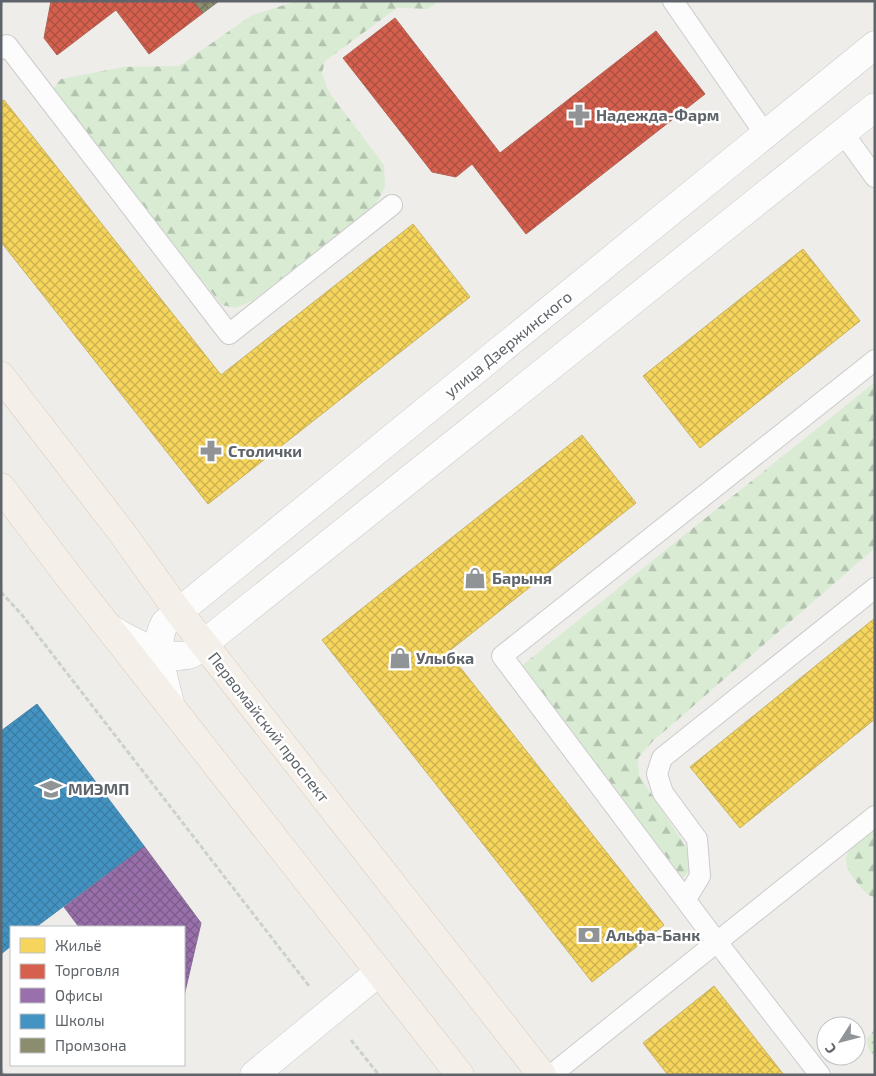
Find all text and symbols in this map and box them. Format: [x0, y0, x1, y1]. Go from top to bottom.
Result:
pharmacy icon: Надежда-Фарм [566, 102, 592, 128]
place label: Надежда-Фарм [596, 105, 719, 124]
street label: улица Дзержинского [440, 286, 576, 402]
pharmacy icon: Столички [198, 438, 224, 464]
place label: Столички [228, 441, 302, 460]
shop icon: Барыня [462, 565, 488, 591]
place label: Барыня [492, 568, 552, 587]
shop icon: Улыбка [387, 645, 413, 671]
street label: Первомайский проспект [205, 648, 334, 806]
place label: Улыбка [416, 648, 474, 667]
school or university icon: МИЭМП [38, 776, 64, 802]
place label: МИЭМП [68, 779, 129, 798]
bank icon: Альфа-Банк [576, 922, 602, 948]
place label: Альфа-Банк [606, 925, 700, 944]
legend [10, 926, 185, 1066]
text: Жильё [55, 936, 102, 954]
text: Торговля [55, 961, 120, 979]
text: Офисы [55, 986, 103, 1004]
text: Школы [55, 1011, 105, 1029]
north arrow [816, 1016, 866, 1066]
text: Промзона [55, 1036, 127, 1054]
text: С [821, 1041, 839, 1057]

